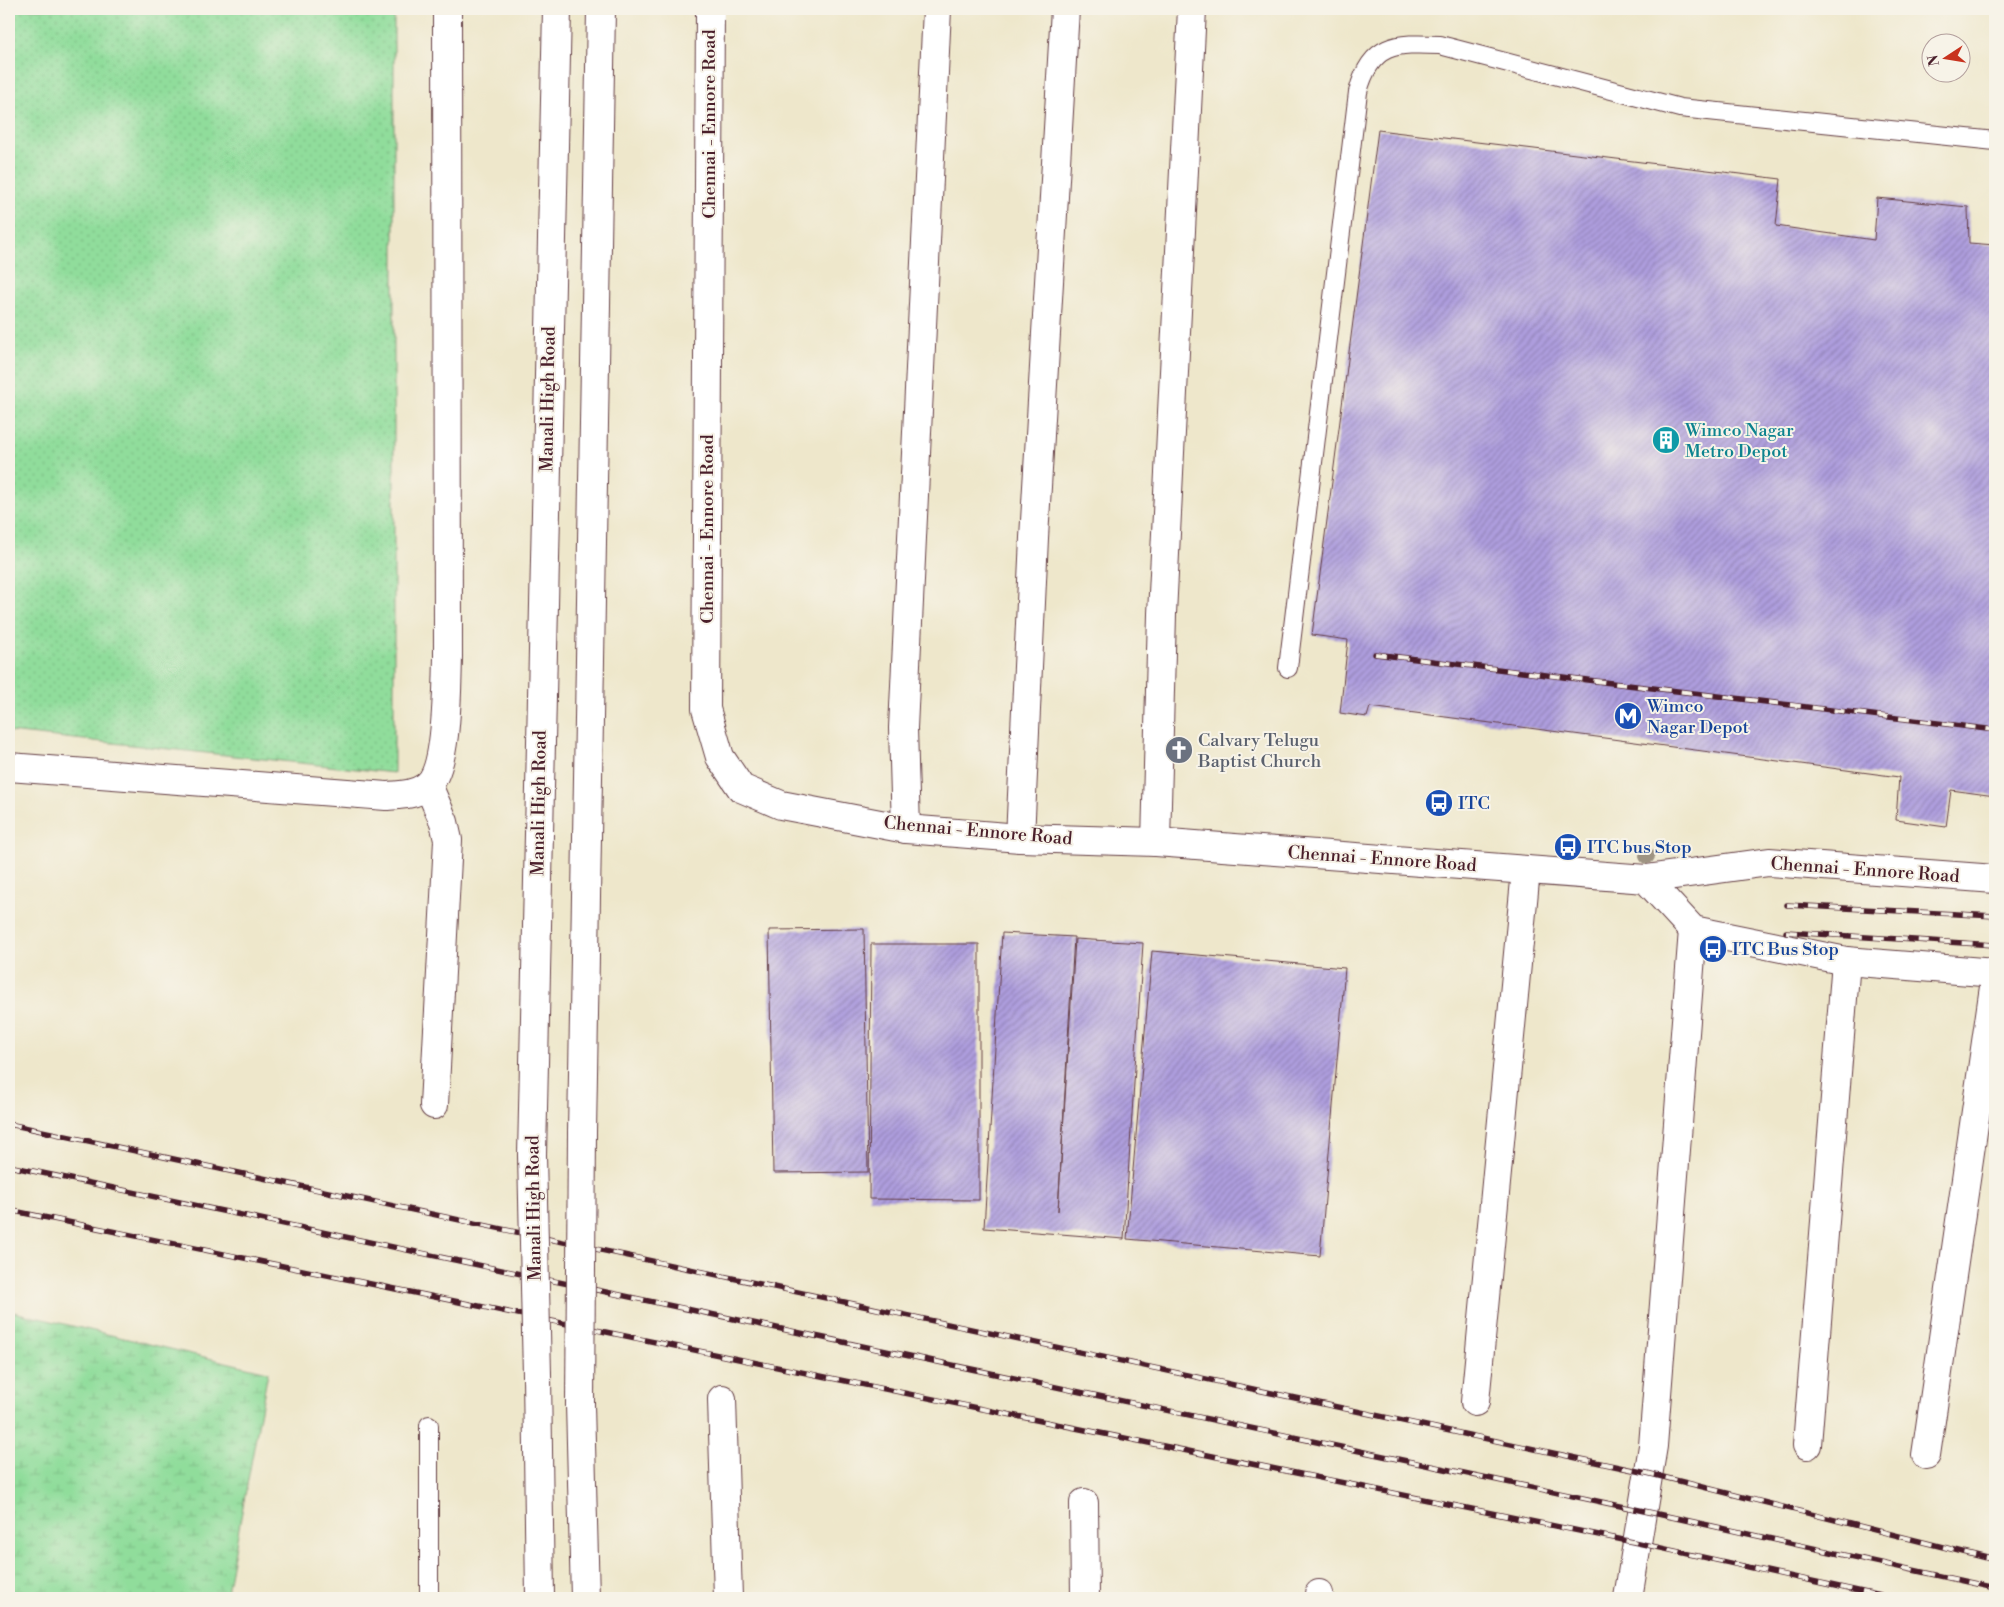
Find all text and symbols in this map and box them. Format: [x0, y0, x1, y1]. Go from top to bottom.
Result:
street label: Chennai - Ennore Road [698, 29, 721, 219]
north arrow [1922, 32, 1972, 82]
text: N [1924, 53, 1944, 68]
street label: Manali High Road [535, 325, 561, 472]
place label: Wimco Nagar Metro Depot [1684, 419, 1794, 463]
building icon: Wimco Nagar Metro Depot [1651, 425, 1681, 455]
street label: Chennai - Ennore Road [696, 434, 719, 624]
place label: Wimco Nagar Depot [1646, 695, 1750, 739]
metro station icon: Wimco Nagar Depot [1613, 701, 1643, 731]
street label: Manali High Road [526, 729, 552, 876]
place label: Calvary Telugu Baptist Church [1197, 729, 1321, 773]
church icon: Calvary Telugu Baptist Church [1164, 735, 1194, 765]
bus stop icon: ITC [1424, 788, 1454, 818]
place label: ITC [1458, 792, 1490, 815]
street label: Chennai - Ennore Road [883, 811, 1074, 851]
bus stop icon: ITC bus Stop [1553, 832, 1583, 862]
place label: ITC bus Stop [1587, 836, 1692, 859]
street label: Chennai - Ennore Road [1287, 841, 1478, 877]
street label: Chennai - Ennore Road [1770, 852, 1961, 888]
bus stop icon: ITC Bus Stop [1698, 934, 1728, 964]
place label: ITC Bus Stop [1732, 938, 1839, 961]
street label: Manali High Road [521, 1134, 547, 1281]

